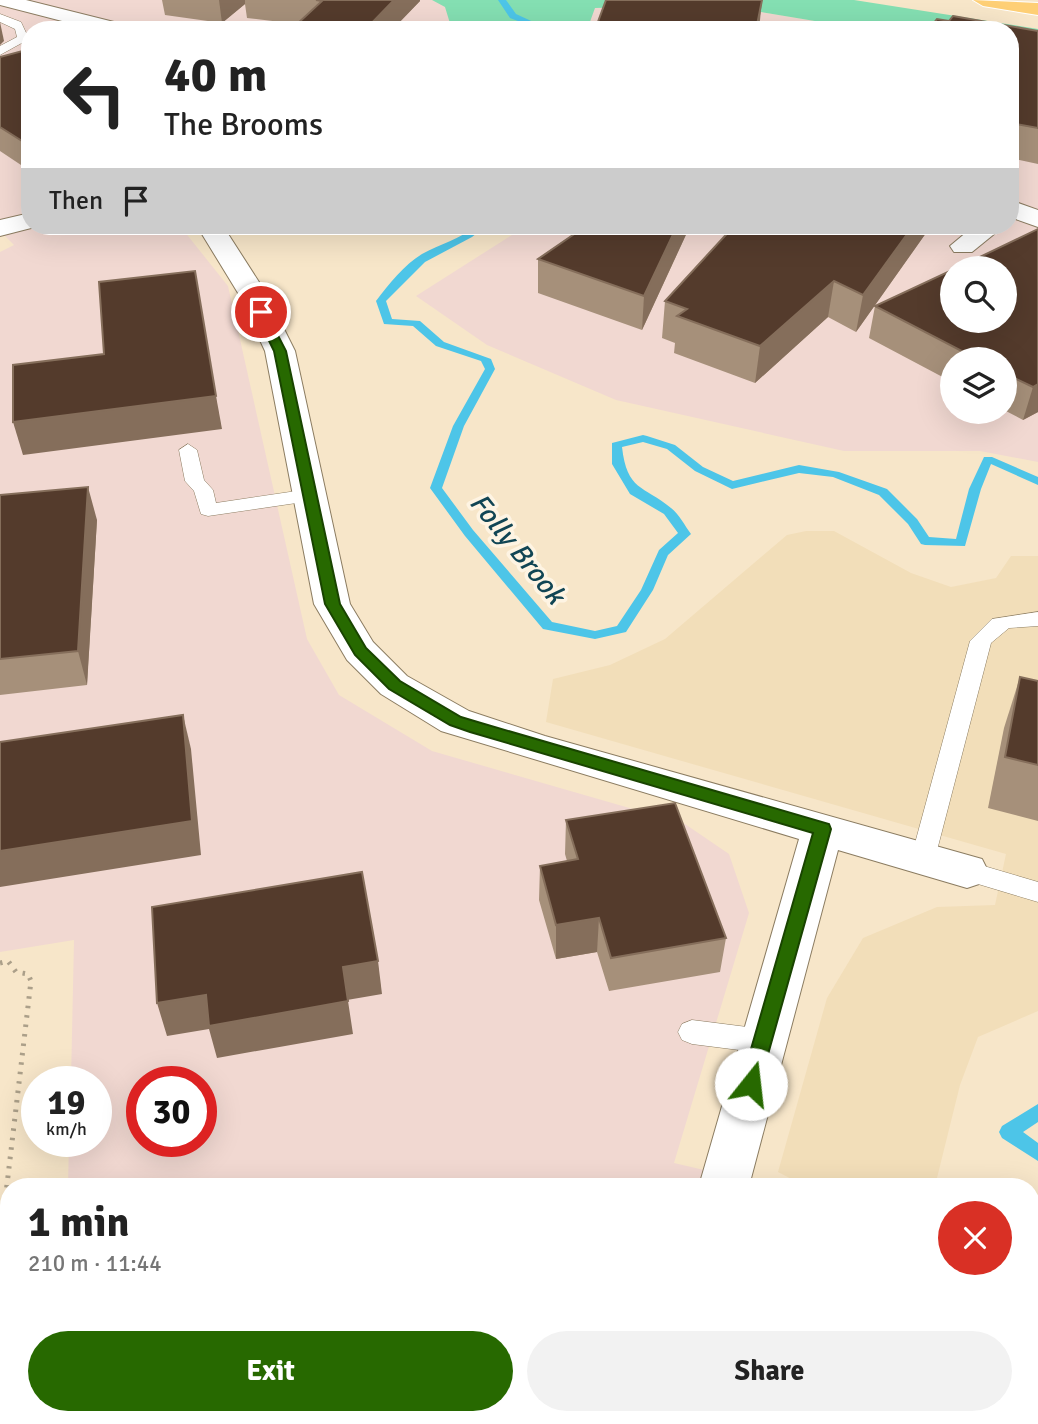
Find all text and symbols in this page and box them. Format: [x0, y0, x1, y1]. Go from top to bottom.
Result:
text: 40 m [164, 45, 267, 105]
icon: left [49, 49, 140, 140]
text: The Brooms [164, 105, 323, 144]
icon: arrive [117, 182, 155, 220]
text: Then [49, 185, 103, 217]
map controls [940, 256, 1017, 424]
button: search [940, 256, 1017, 333]
pin [231, 282, 291, 342]
icon: arrive [242, 293, 280, 331]
button: layers [940, 347, 1017, 424]
water label: Folly Brook [462, 486, 574, 613]
position arrow [714, 1047, 788, 1121]
speed limit sign: 30 [126, 1066, 217, 1157]
text: 19 [48, 1081, 85, 1124]
text: km/h [46, 1118, 87, 1140]
text: 1 min [28, 1197, 129, 1248]
button: close [938, 1201, 1012, 1275]
text: 210 m · 11:44 [28, 1249, 162, 1278]
button: Exit [28, 1331, 513, 1411]
button: Share [527, 1331, 1012, 1411]

